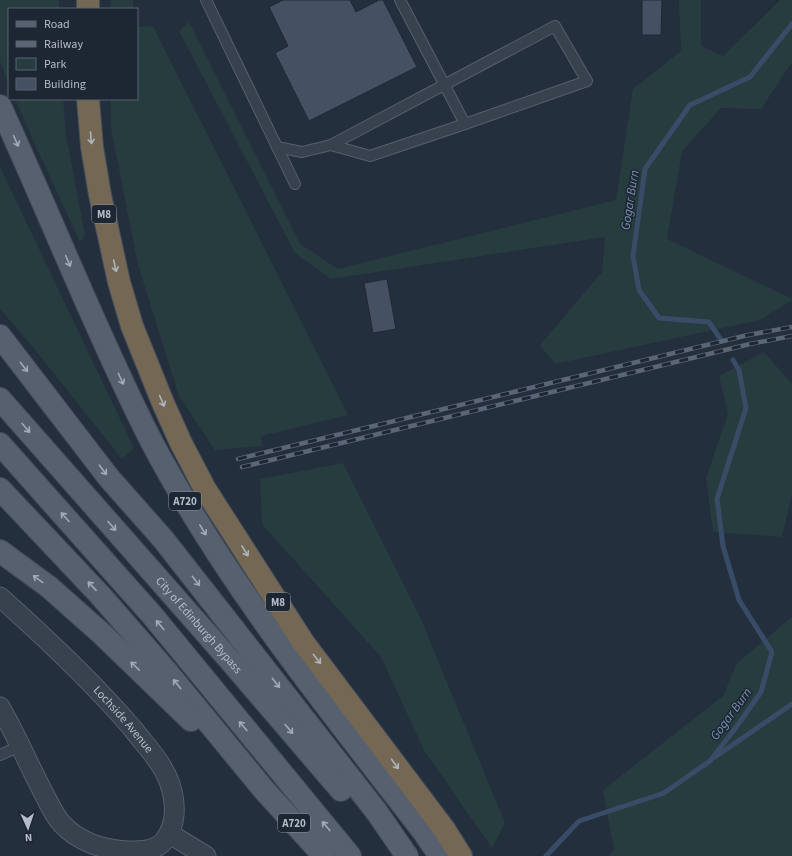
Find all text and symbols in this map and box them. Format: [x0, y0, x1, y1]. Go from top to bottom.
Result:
legend [8, 8, 138, 100]
text: Road [44, 16, 70, 33]
text: Railway [44, 36, 83, 53]
text: Park [44, 56, 66, 73]
text: Building [44, 76, 86, 93]
one-way arrow [88, 131, 95, 144]
one-way arrow [13, 135, 20, 147]
water label: Gogar Burn [616, 168, 644, 231]
road number: M8 [92, 205, 116, 223]
one-way arrow [64, 254, 72, 266]
one-way arrow [112, 259, 120, 272]
one-way arrow [20, 362, 28, 373]
one-way arrow [118, 373, 125, 385]
one-way arrow [159, 394, 167, 406]
one-way arrow [21, 423, 30, 434]
one-way arrow [99, 465, 107, 476]
road number: A720 [169, 492, 201, 510]
one-way arrow [60, 512, 69, 523]
one-way arrow [107, 521, 116, 531]
one-way arrow [199, 524, 207, 535]
one-way arrow [240, 546, 249, 557]
street label: City of Edinburgh Bypass [152, 573, 246, 677]
one-way arrow [33, 575, 44, 583]
one-way arrow [191, 575, 200, 586]
one-way arrow [87, 581, 97, 591]
road number: M8 [266, 593, 290, 611]
one-way arrow [156, 620, 164, 631]
one-way arrow [313, 654, 321, 665]
one-way arrow [130, 661, 140, 670]
one-way arrow [173, 678, 182, 689]
one-way arrow [271, 678, 280, 689]
street label: Lochside Avenue [89, 682, 158, 757]
water label: Gogar Burn [706, 684, 756, 744]
one-way arrow [238, 720, 247, 731]
one-way arrow [284, 724, 293, 734]
one-way arrow [391, 758, 399, 769]
north arrow [8, 808, 48, 848]
road number: A720 [278, 814, 310, 832]
one-way arrow [321, 821, 330, 831]
text: N [24, 830, 33, 845]

